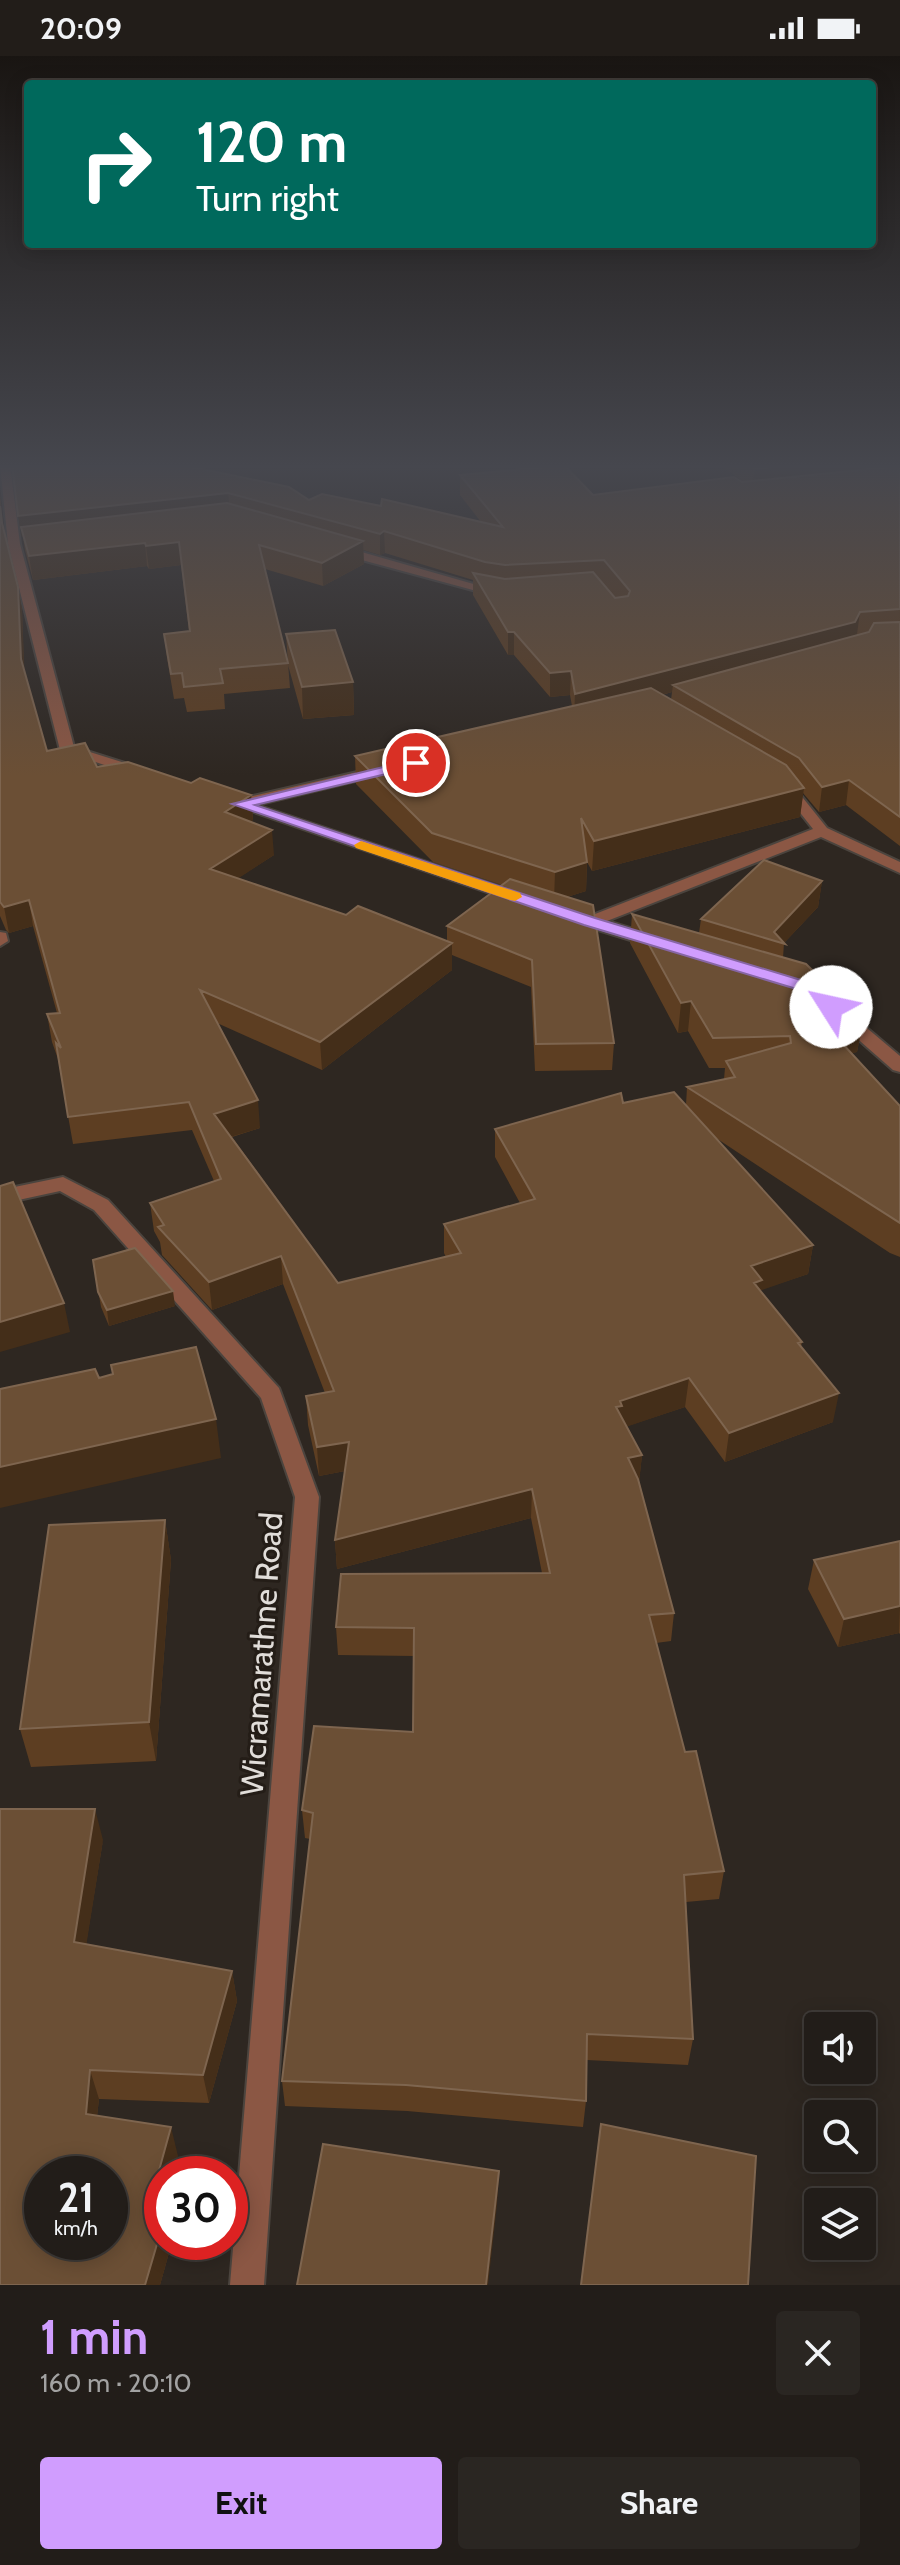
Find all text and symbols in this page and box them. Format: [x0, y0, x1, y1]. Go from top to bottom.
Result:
text: 20:09 [40, 10, 122, 47]
text: 120 m [196, 108, 347, 176]
icon: right [64, 112, 168, 216]
text: Turn right [196, 176, 339, 220]
pin [382, 729, 450, 797]
icon: arrive [394, 741, 438, 785]
position arrow [789, 965, 873, 1049]
street label: Wicramarathne Road [232, 1511, 290, 1797]
map controls [804, 2012, 876, 2260]
button: sound [804, 2012, 876, 2084]
button: search [804, 2100, 876, 2172]
speed limit sign: 30 [144, 2156, 248, 2260]
text: 21 [58, 2173, 94, 2222]
button: layers [804, 2188, 876, 2260]
text: km/h [54, 2216, 98, 2240]
text: 1 min [40, 2308, 148, 2366]
button: close [776, 2311, 860, 2395]
text: 160 m · 20:10 [40, 2367, 192, 2399]
button: Exit [40, 2457, 442, 2549]
button: Share [458, 2457, 860, 2549]

